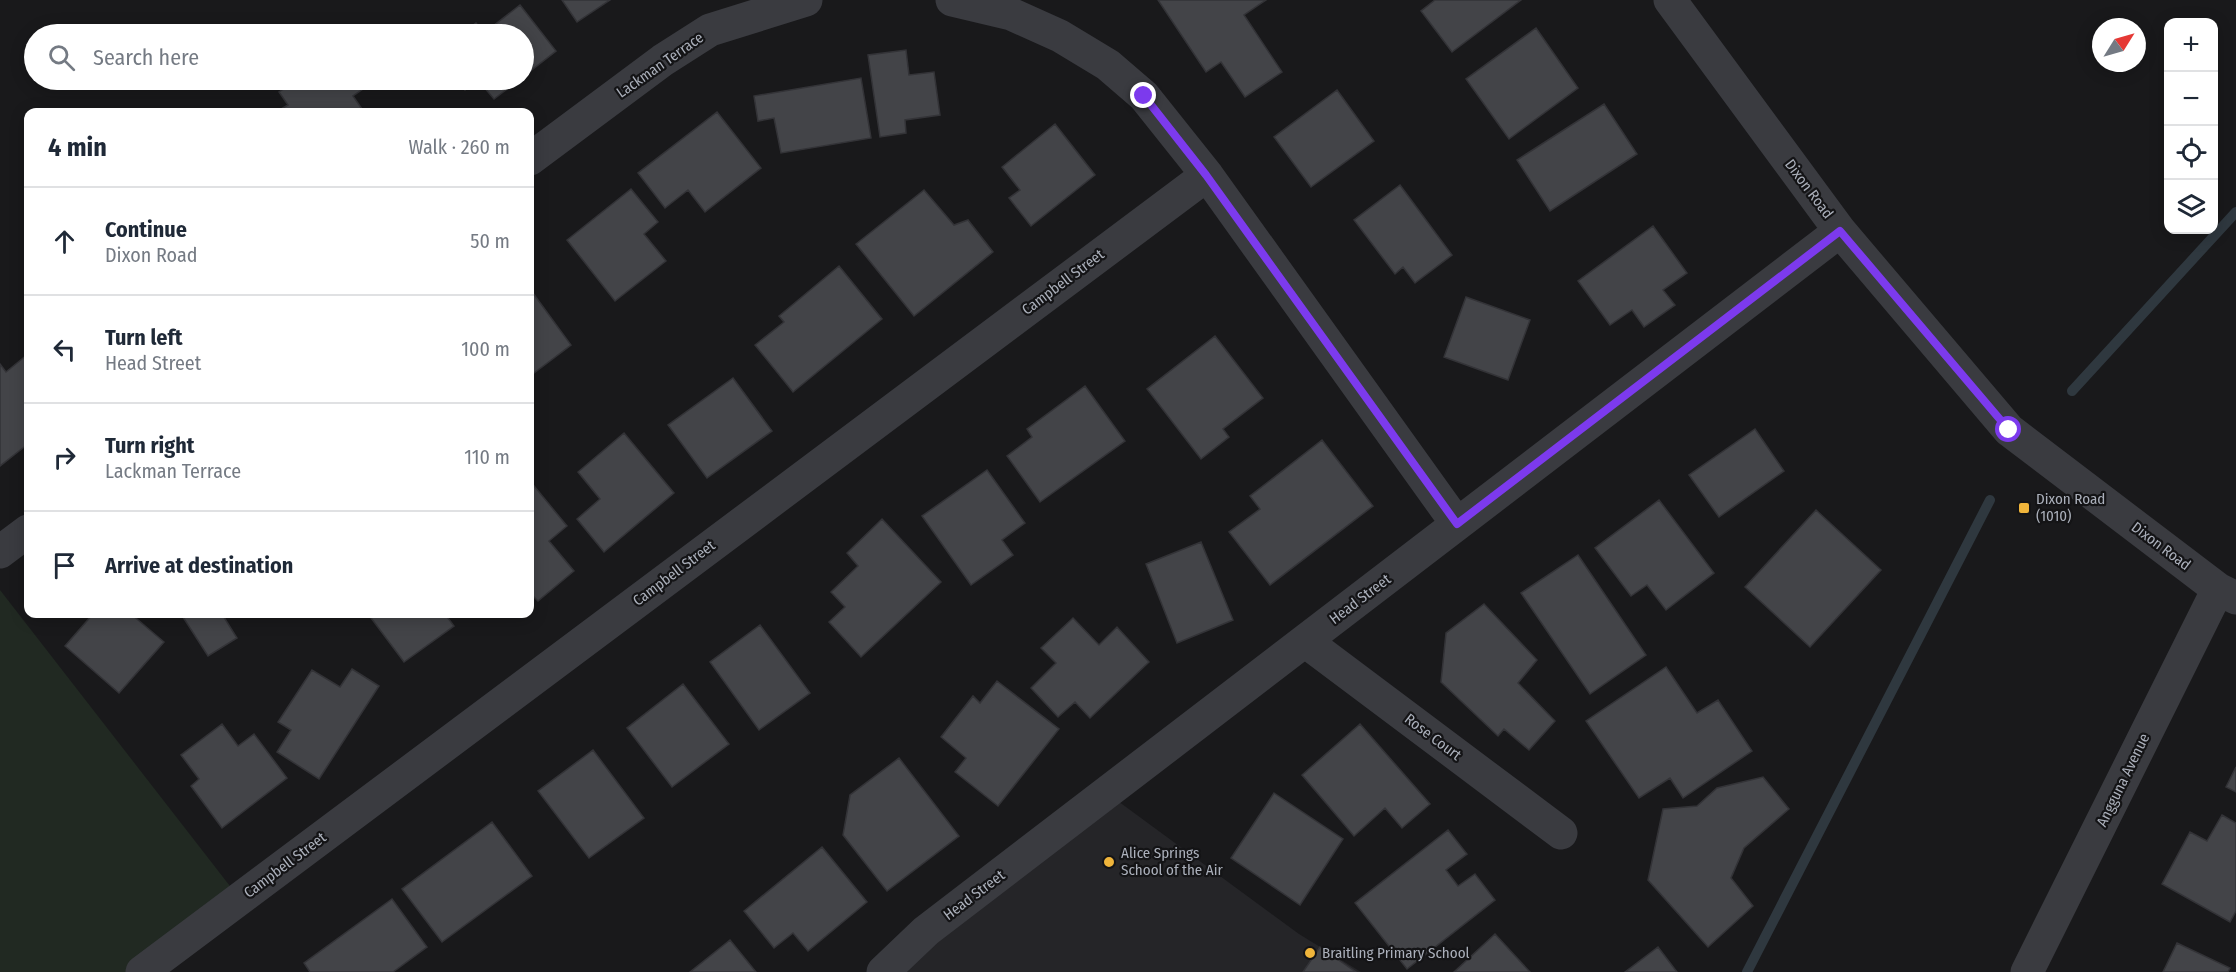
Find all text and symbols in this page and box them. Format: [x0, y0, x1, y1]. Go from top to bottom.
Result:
north arrow [2092, 18, 2146, 72]
map controls [2164, 18, 2218, 234]
button: + [2164, 18, 2218, 72]
search box [24, 24, 534, 90]
street label: Lackman Terrace [613, 28, 707, 102]
icon: search [45, 41, 78, 74]
text: Search here [93, 44, 199, 71]
button: − [2164, 72, 2218, 126]
route end [1130, 82, 1156, 108]
button: locate [2164, 126, 2218, 180]
text: 4 min [48, 132, 107, 163]
text: Walk · 260 m [409, 135, 510, 159]
street label: Dixon Road [1781, 156, 1837, 222]
button: layers [2164, 180, 2218, 234]
text: Continue [105, 216, 187, 243]
icon: ahead [48, 225, 81, 258]
text: 50 m [470, 229, 510, 253]
text: Dixon Road [105, 243, 197, 267]
street label: Campbell Street [1018, 245, 1108, 319]
text: Turn left [105, 324, 183, 351]
icon: left [48, 333, 81, 366]
text: 100 m [461, 337, 510, 361]
text: Head Street [105, 351, 201, 375]
route start [1995, 416, 2021, 442]
text: Turn right [105, 432, 194, 459]
icon: right [48, 441, 81, 474]
text: 110 m [464, 445, 510, 469]
text: Lackman Terrace [105, 459, 241, 483]
place label: Dixon Road (1010) [2036, 490, 2105, 525]
marker: Dixon Road (1010) [2017, 501, 2031, 515]
street label: Dixon Road [2128, 518, 2194, 574]
street label: Campbell Street [629, 536, 719, 610]
icon: arrive [48, 549, 81, 582]
text: Arrive at destination [105, 552, 293, 579]
street label: Head Street [1326, 570, 1394, 628]
street label: Rose Court [1401, 710, 1465, 764]
street label: Angguna Avenue [2093, 730, 2153, 830]
street label: Campbell Street [240, 828, 330, 902]
place label: Alice Springs School of the Air [1121, 844, 1223, 879]
marker: Alice Springs School of the Air [1102, 855, 1116, 869]
street label: Head Street [940, 866, 1008, 924]
place label: Braitling Primary School [1322, 944, 1470, 962]
marker: Braitling Primary School [1303, 946, 1317, 960]

